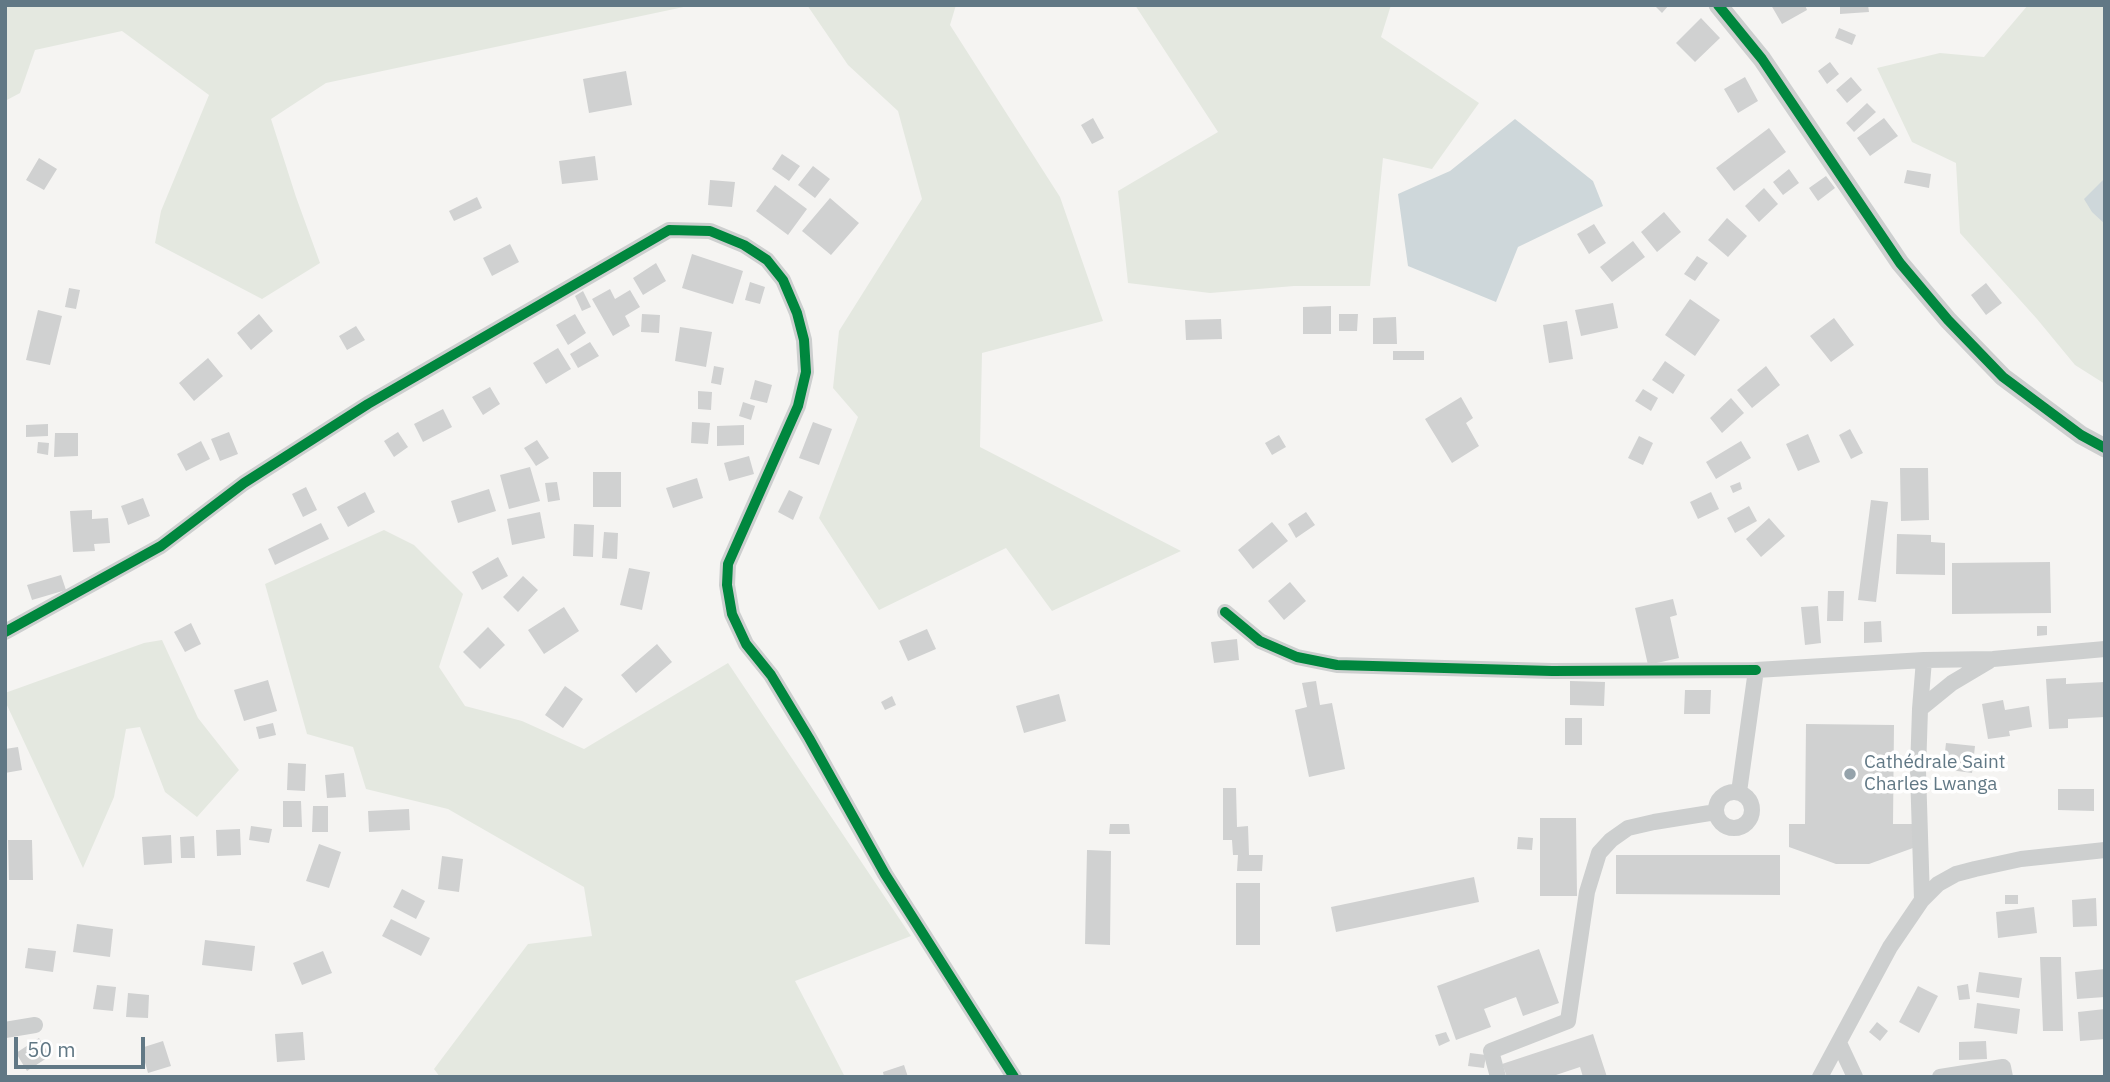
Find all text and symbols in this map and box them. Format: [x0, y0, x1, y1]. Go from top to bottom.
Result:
place label: Cathédrale Saint Charles Lwanga [1864, 752, 2005, 796]
marker: Cathédrale Saint Charles Lwanga [1842, 766, 1858, 782]
scale bar [18, 1023, 149, 1066]
text: 50 m [27, 1035, 76, 1063]

